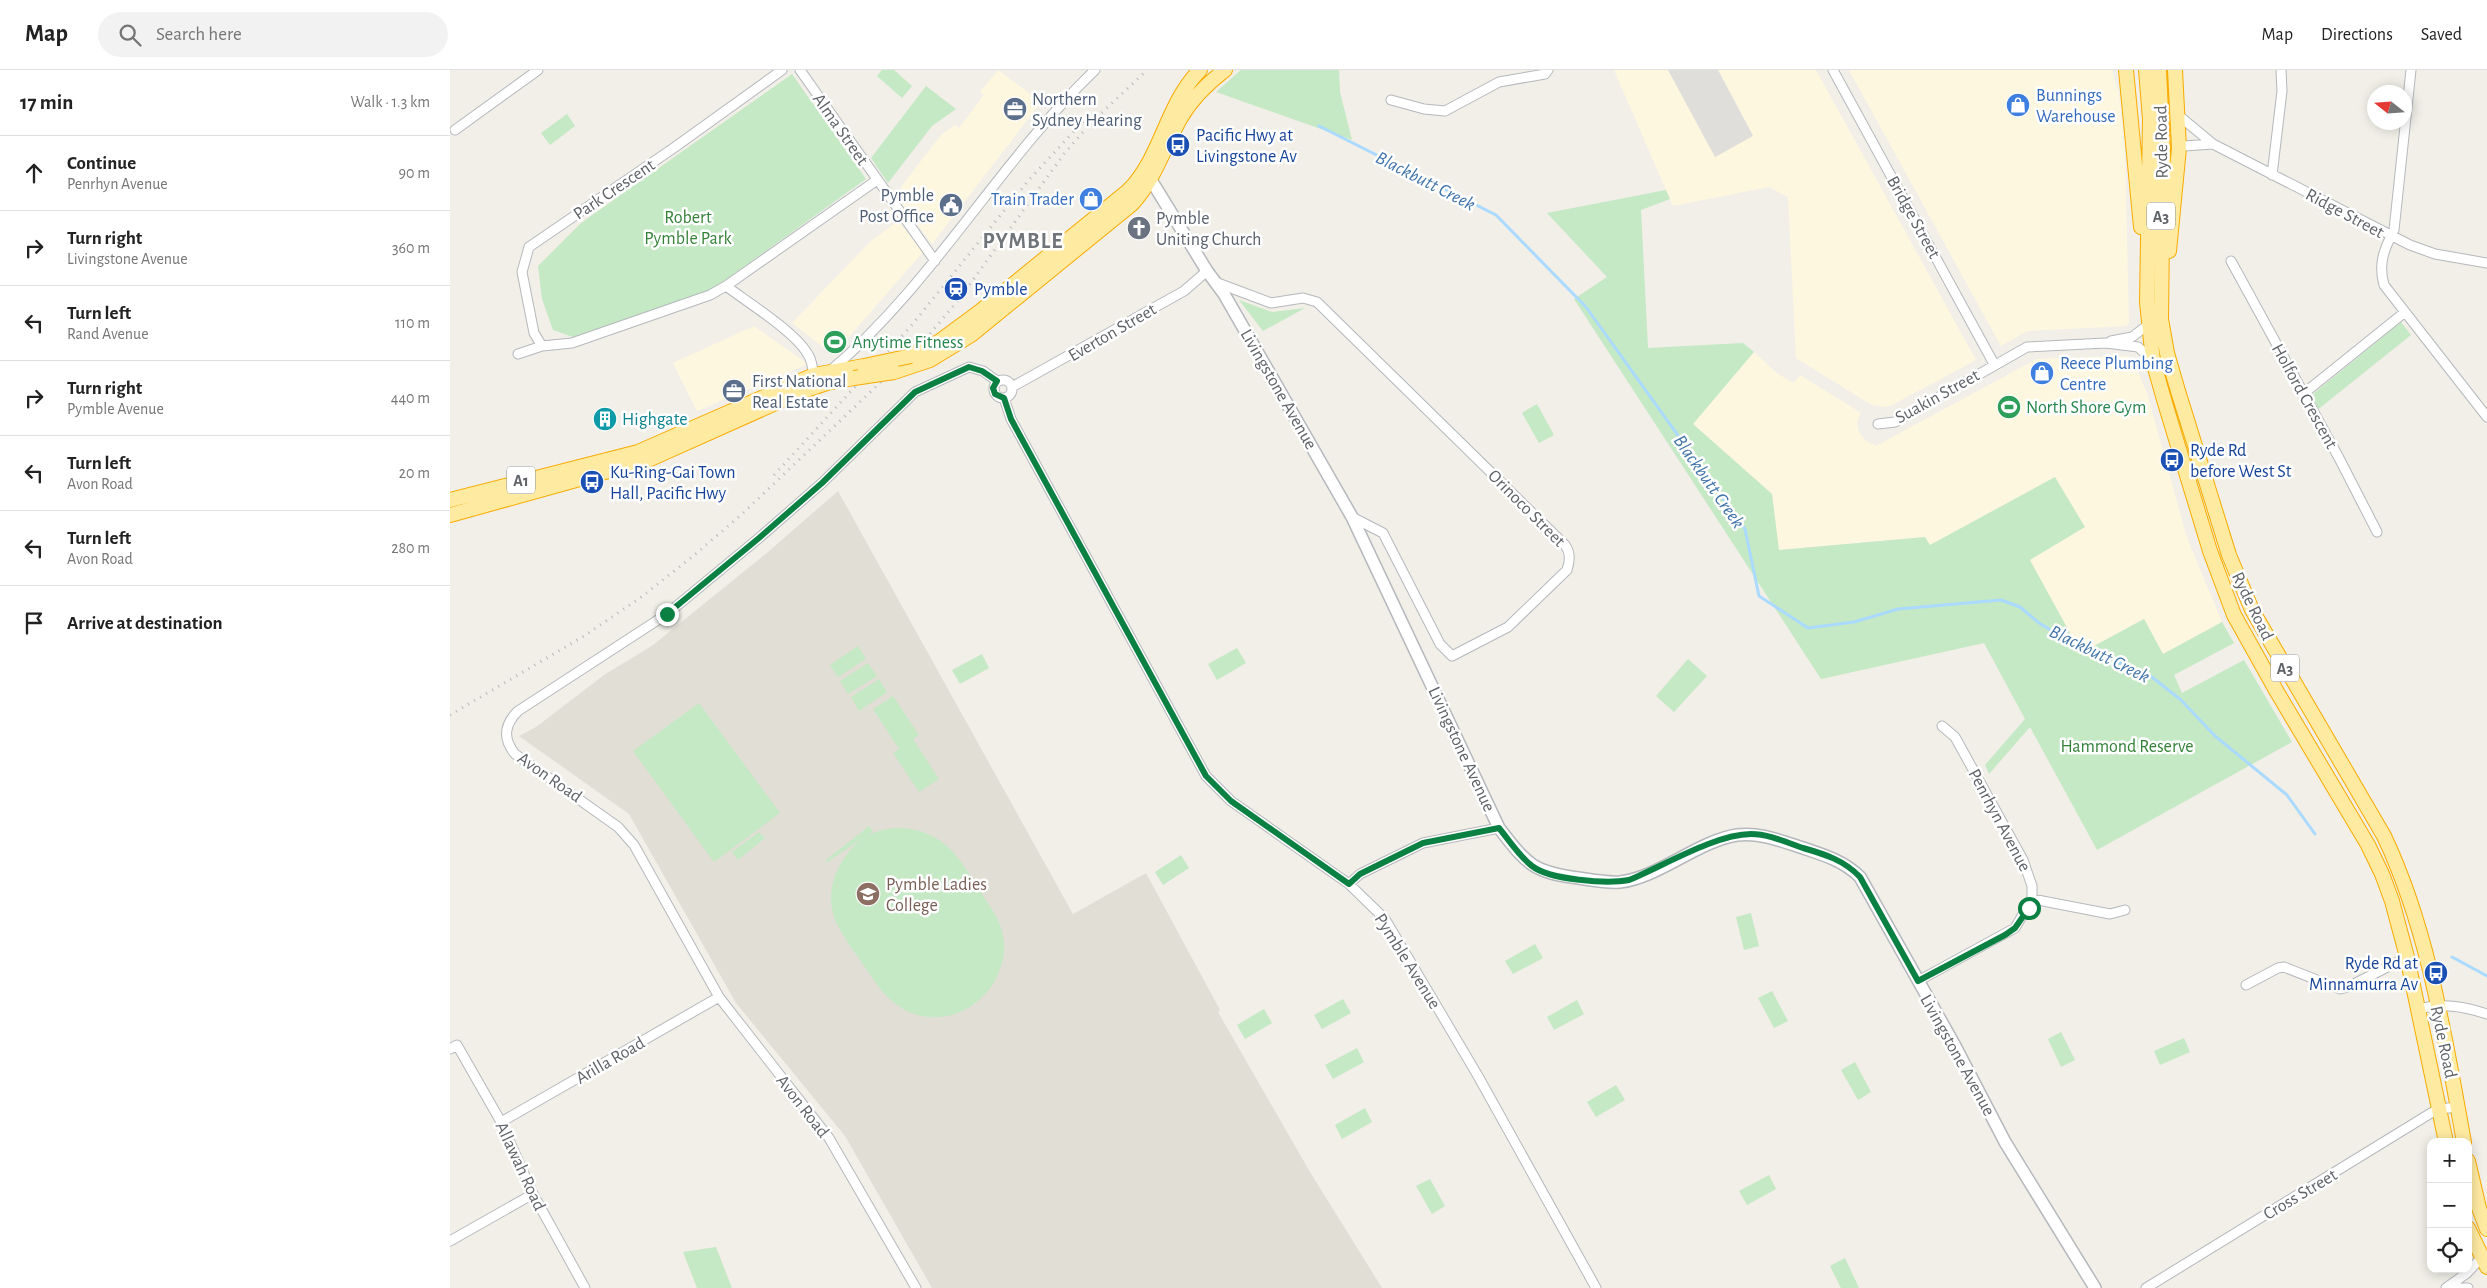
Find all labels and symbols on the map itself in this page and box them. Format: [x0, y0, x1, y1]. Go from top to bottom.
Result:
north arrow [2367, 85, 2412, 130]
place label: Bunnings Warehouse [2036, 87, 2116, 126]
street label: Alma Street [809, 90, 871, 169]
place label: Northern Sydney Hearing [1032, 91, 1142, 130]
shop icon: Bunnings Warehouse [2005, 92, 2031, 118]
office icon: Northern Sydney Hearing [1002, 96, 1028, 122]
street label: Ryde Road [2152, 105, 2172, 179]
place label: Pacific Hwy at Livingstone Av [1196, 127, 1297, 166]
bus stop icon: Pacific Hwy at Livingstone Av [1165, 132, 1191, 158]
water label: Blackbutt Creek [1372, 148, 1478, 215]
street label: Park Crescent [571, 156, 659, 224]
street label: Bridge Street [1883, 173, 1943, 262]
shop icon: Train Trader [1078, 186, 1104, 212]
street label: Ridge Street [2302, 186, 2387, 242]
place label: Pymble Post Office [859, 187, 934, 226]
place label: Train Trader [991, 191, 1074, 209]
public building icon: Pymble Post Office [938, 192, 964, 218]
road number: A3 [2147, 202, 2175, 230]
park label: Robert Pymble Park [644, 209, 733, 248]
place label: Pymble Uniting Church [1156, 210, 1261, 249]
church icon: Pymble Uniting Church [1126, 215, 1152, 241]
district label: PYMBLE [982, 230, 1064, 252]
station icon: Pymble [943, 276, 969, 302]
place label: Pymble [974, 281, 1027, 299]
street label: Everton Street [1065, 300, 1160, 365]
street label: Livingstone Avenue [1236, 326, 1320, 453]
sports icon: Anytime Fitness [822, 329, 848, 355]
place label: Anytime Fitness [852, 334, 963, 352]
street label: Holford Crescent [2268, 341, 2341, 452]
place label: Reece Plumbing Centre [2060, 355, 2173, 394]
shop icon: Reece Plumbing Centre [2029, 360, 2055, 386]
street label: Suakin Street [1892, 366, 1983, 427]
place label: First National Real Estate [752, 373, 846, 412]
office icon: First National Real Estate [721, 378, 747, 404]
sports icon: North Shore Gym [1996, 394, 2022, 420]
place label: North Shore Gym [2026, 399, 2146, 417]
building icon: Highgate [592, 406, 618, 432]
place label: Highgate [622, 411, 687, 429]
water label: Blackbutt Creek [1670, 432, 1748, 532]
place label: Ryde Rd before West St [2190, 442, 2292, 481]
bus stop icon: Ryde Rd before West St [2159, 447, 2185, 473]
place label: Ku-Ring-Gai Town Hall, Pacific Hwy [610, 464, 736, 503]
road number: A1 [507, 466, 535, 494]
street label: Orinoco Street [1484, 467, 1568, 551]
bus stop icon: Ku-Ring-Gai Town Hall, Pacific Hwy [579, 469, 605, 495]
street label: Ryde Road [2228, 569, 2276, 643]
route end [656, 603, 679, 626]
water label: Blackbutt Creek [2046, 622, 2153, 687]
road number: A3 [2271, 654, 2299, 682]
street label: Livingstone Avenue [1424, 684, 1498, 815]
park label: Hammond Reserve [2060, 738, 2194, 756]
street label: Avon Road [514, 749, 585, 806]
street label: Penrhyn Avenue [1965, 766, 2034, 875]
place label: Pymble Ladies College [886, 876, 987, 915]
school or university icon: Pymble Ladies College [855, 881, 881, 907]
route start [2018, 897, 2041, 920]
street label: Pymble Avenue [1371, 911, 1444, 1012]
place label: Ryde Rd at Minnamurra Av [2309, 955, 2418, 994]
bus stop icon: Ryde Rd at Minnamurra Av [2423, 960, 2449, 986]
street label: Livingstone Avenue [1916, 992, 1998, 1119]
street label: Ryde Road [2427, 1004, 2459, 1080]
street label: Arilla Road [573, 1034, 648, 1088]
street label: Avon Road [772, 1072, 832, 1141]
street label: Allawah Road [492, 1119, 548, 1214]
street label: Cross Street [2261, 1166, 2341, 1224]

